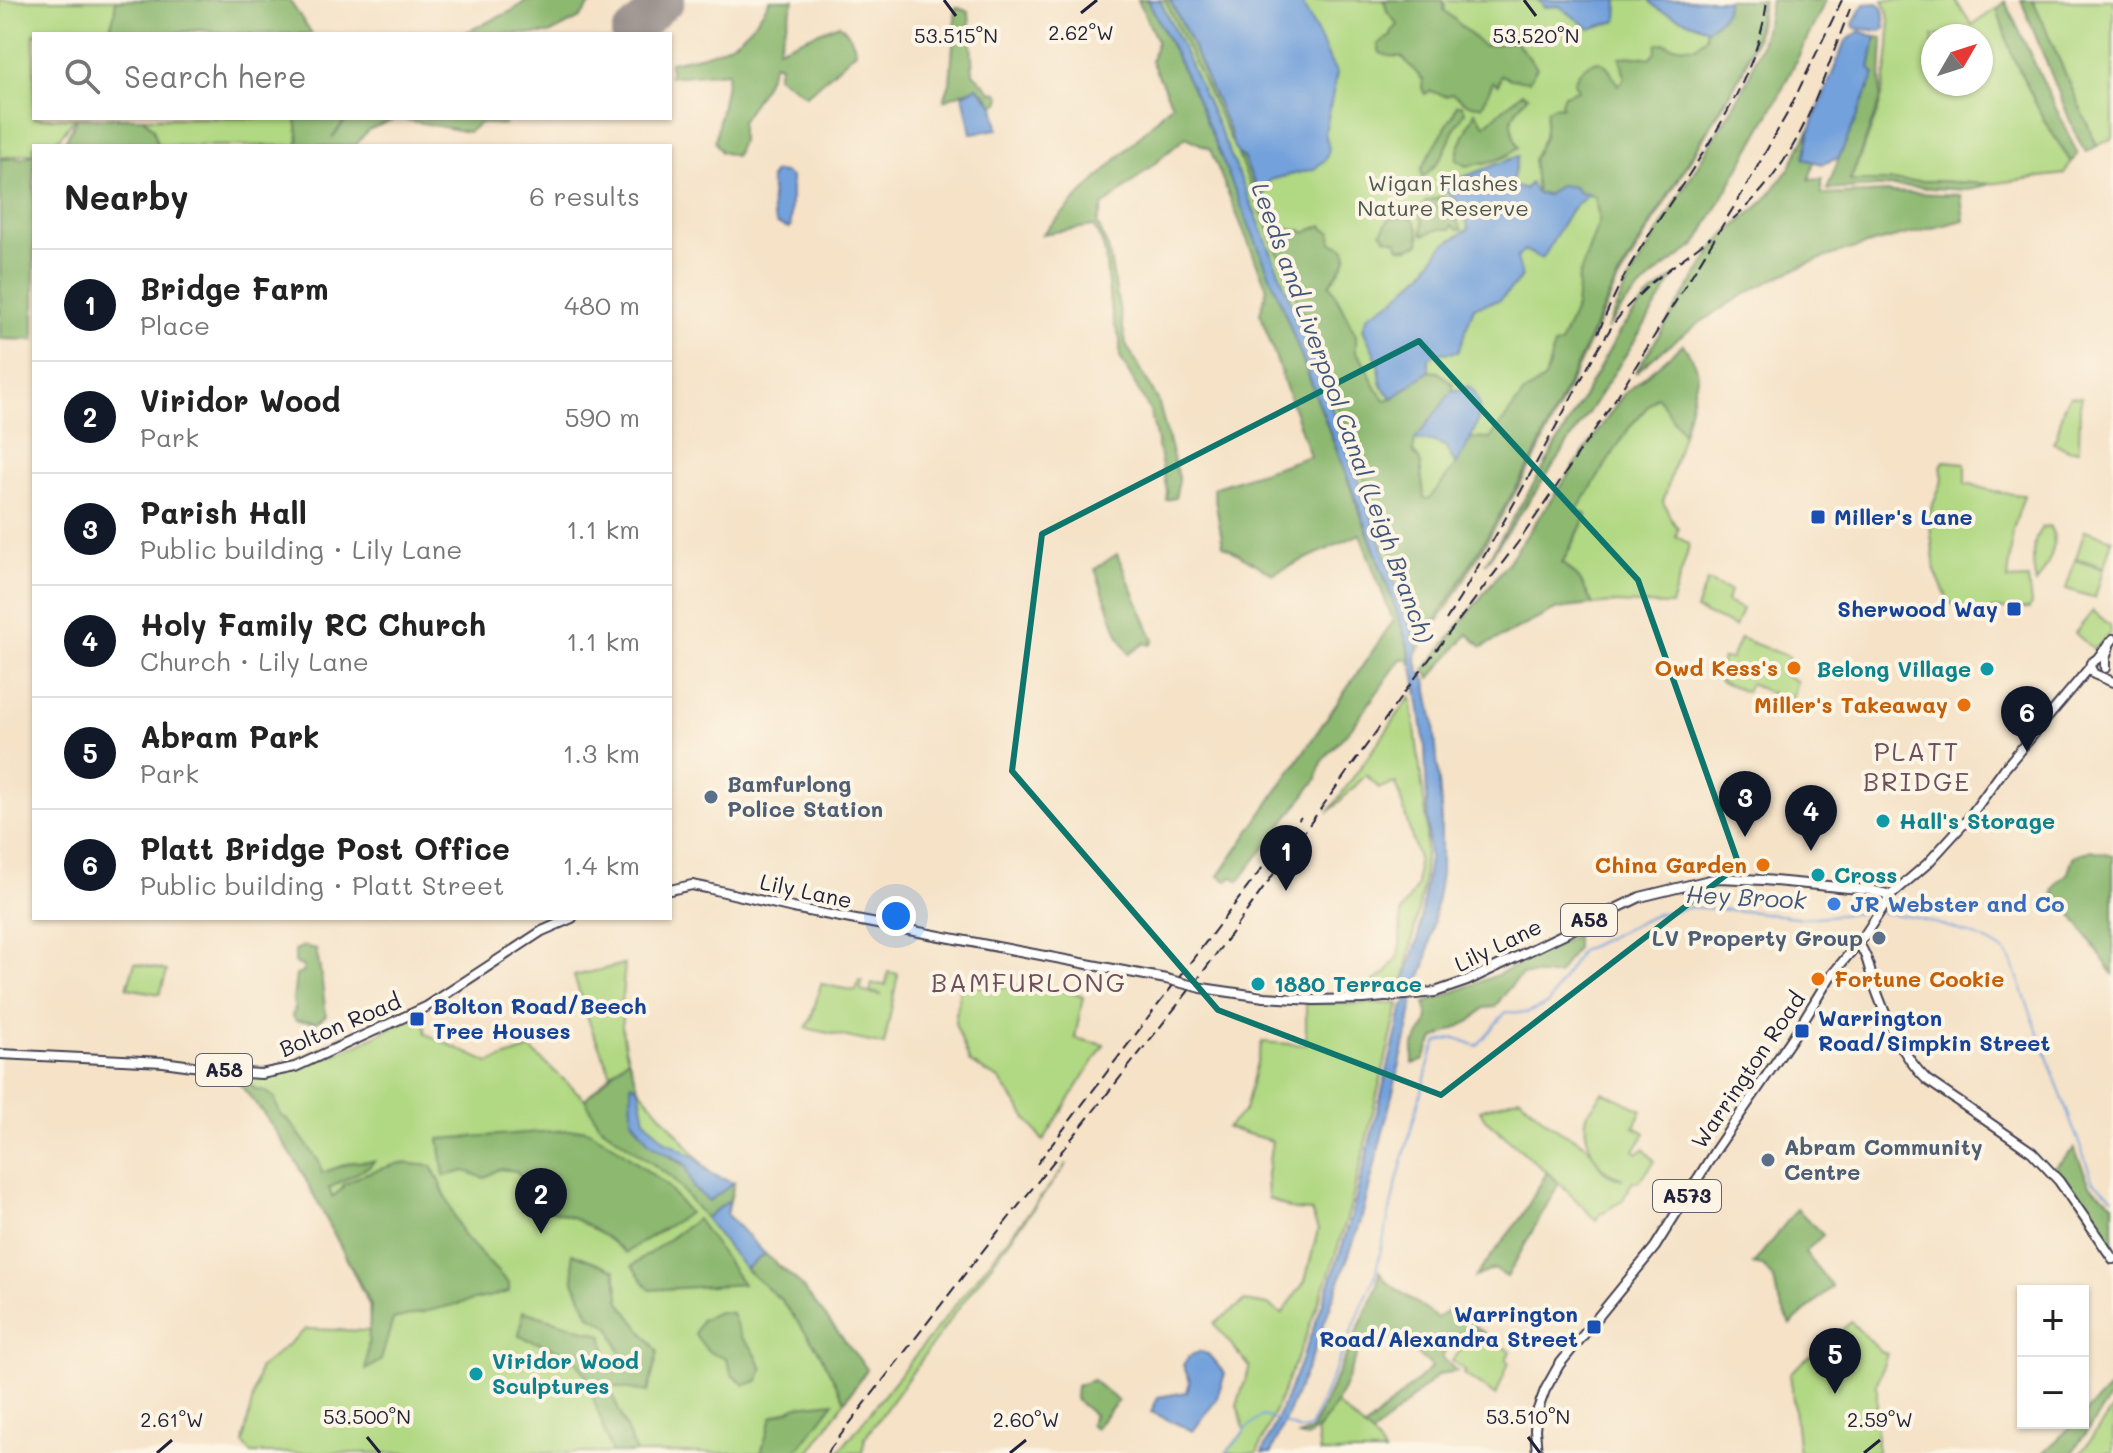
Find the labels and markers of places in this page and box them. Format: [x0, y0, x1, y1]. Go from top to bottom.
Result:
place label: Miller's Lane [1834, 502, 1973, 531]
marker: Miller's Lane [1809, 508, 1827, 526]
place label: Sherwood Way [1837, 594, 1998, 623]
marker: Sherwood Way [2005, 600, 2023, 618]
place label: Owd Kess's [1655, 653, 1778, 682]
place label: Belong Village [1816, 654, 1971, 683]
marker: Owd Kess's [1785, 659, 1803, 677]
marker: Belong Village [1978, 660, 1996, 678]
pin: 6 [2001, 686, 2053, 752]
place label: Miller's Takeaway [1754, 690, 1948, 719]
marker: Miller's Takeaway [1955, 696, 1973, 714]
place label: Bamfurlong Police Station [727, 769, 883, 823]
pin: 3 [1719, 771, 1771, 837]
pin: 4 [1785, 785, 1837, 851]
marker: Bamfurlong Police Station [702, 788, 720, 806]
place label: Hall's Storage [1899, 806, 2055, 835]
marker: Hall's Storage [1874, 812, 1892, 830]
pin: 1 [1260, 825, 1312, 891]
place label: China Garden [1595, 850, 1747, 879]
marker: China Garden [1754, 856, 1772, 874]
place label: Cross [1834, 860, 1897, 889]
marker: Cross [1809, 866, 1827, 884]
place label: JR Webster and Co [1850, 889, 2065, 918]
marker: JR Webster and Co [1825, 895, 1843, 913]
place label: LV Property Group [1652, 923, 1863, 952]
marker: LV Property Group [1870, 929, 1888, 947]
place label: Fortune Cookie [1834, 964, 2004, 993]
place label: 1880 Terrace [1274, 969, 1422, 998]
marker: Fortune Cookie [1809, 970, 1827, 988]
marker: 1880 Terrace [1249, 975, 1267, 993]
place label: Bolton Road/Beech Tree Houses [433, 991, 647, 1045]
place label: Warrington Road/Simpkin Street [1818, 1003, 2050, 1057]
marker: Bolton Road/Beech Tree Houses [408, 1010, 426, 1028]
marker: Warrington Road/Simpkin Street [1793, 1022, 1811, 1040]
place label: Abram Community Centre [1784, 1132, 1983, 1186]
marker: Abram Community Centre [1759, 1151, 1777, 1169]
pin: 2 [515, 1168, 567, 1234]
place label: Warrington Road/Alexandra Street [1319, 1299, 1578, 1353]
marker: Warrington Road/Alexandra Street [1585, 1318, 1603, 1336]
pin: 5 [1809, 1328, 1861, 1394]
place label: Viridor Wood Sculptures [492, 1346, 639, 1400]
marker: Viridor Wood Sculptures [467, 1365, 485, 1383]

